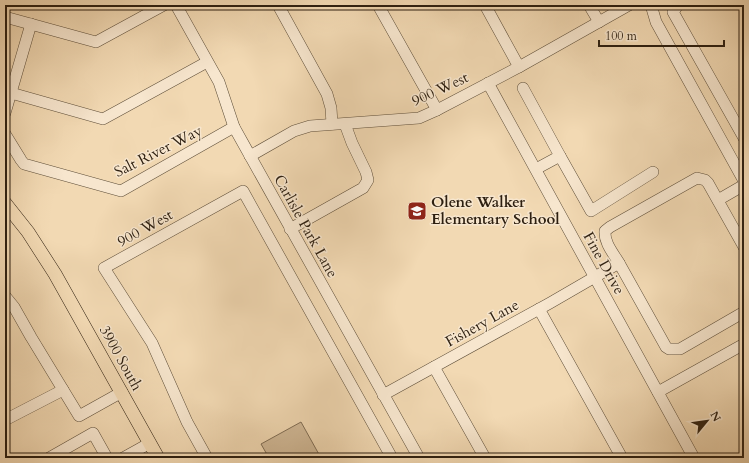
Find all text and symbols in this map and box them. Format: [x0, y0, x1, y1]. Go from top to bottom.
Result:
scale bar [599, 22, 724, 48]
text: 100 m [605, 28, 638, 44]
street label: 900 West [408, 67, 472, 111]
street label: Salt River Way [111, 120, 205, 182]
street label: Carlisle Park Lane [269, 171, 343, 281]
place label: Olene Walker Elementary School [431, 192, 560, 229]
school or university icon: Olene Walker Elementary School [406, 200, 428, 222]
street label: 900 West [114, 205, 176, 251]
street label: Fine Drive [579, 228, 629, 298]
street label: Fishery Lane [442, 294, 522, 351]
street label: 3900 South [95, 322, 147, 395]
north arrow [687, 401, 727, 441]
text: N [706, 409, 724, 425]

